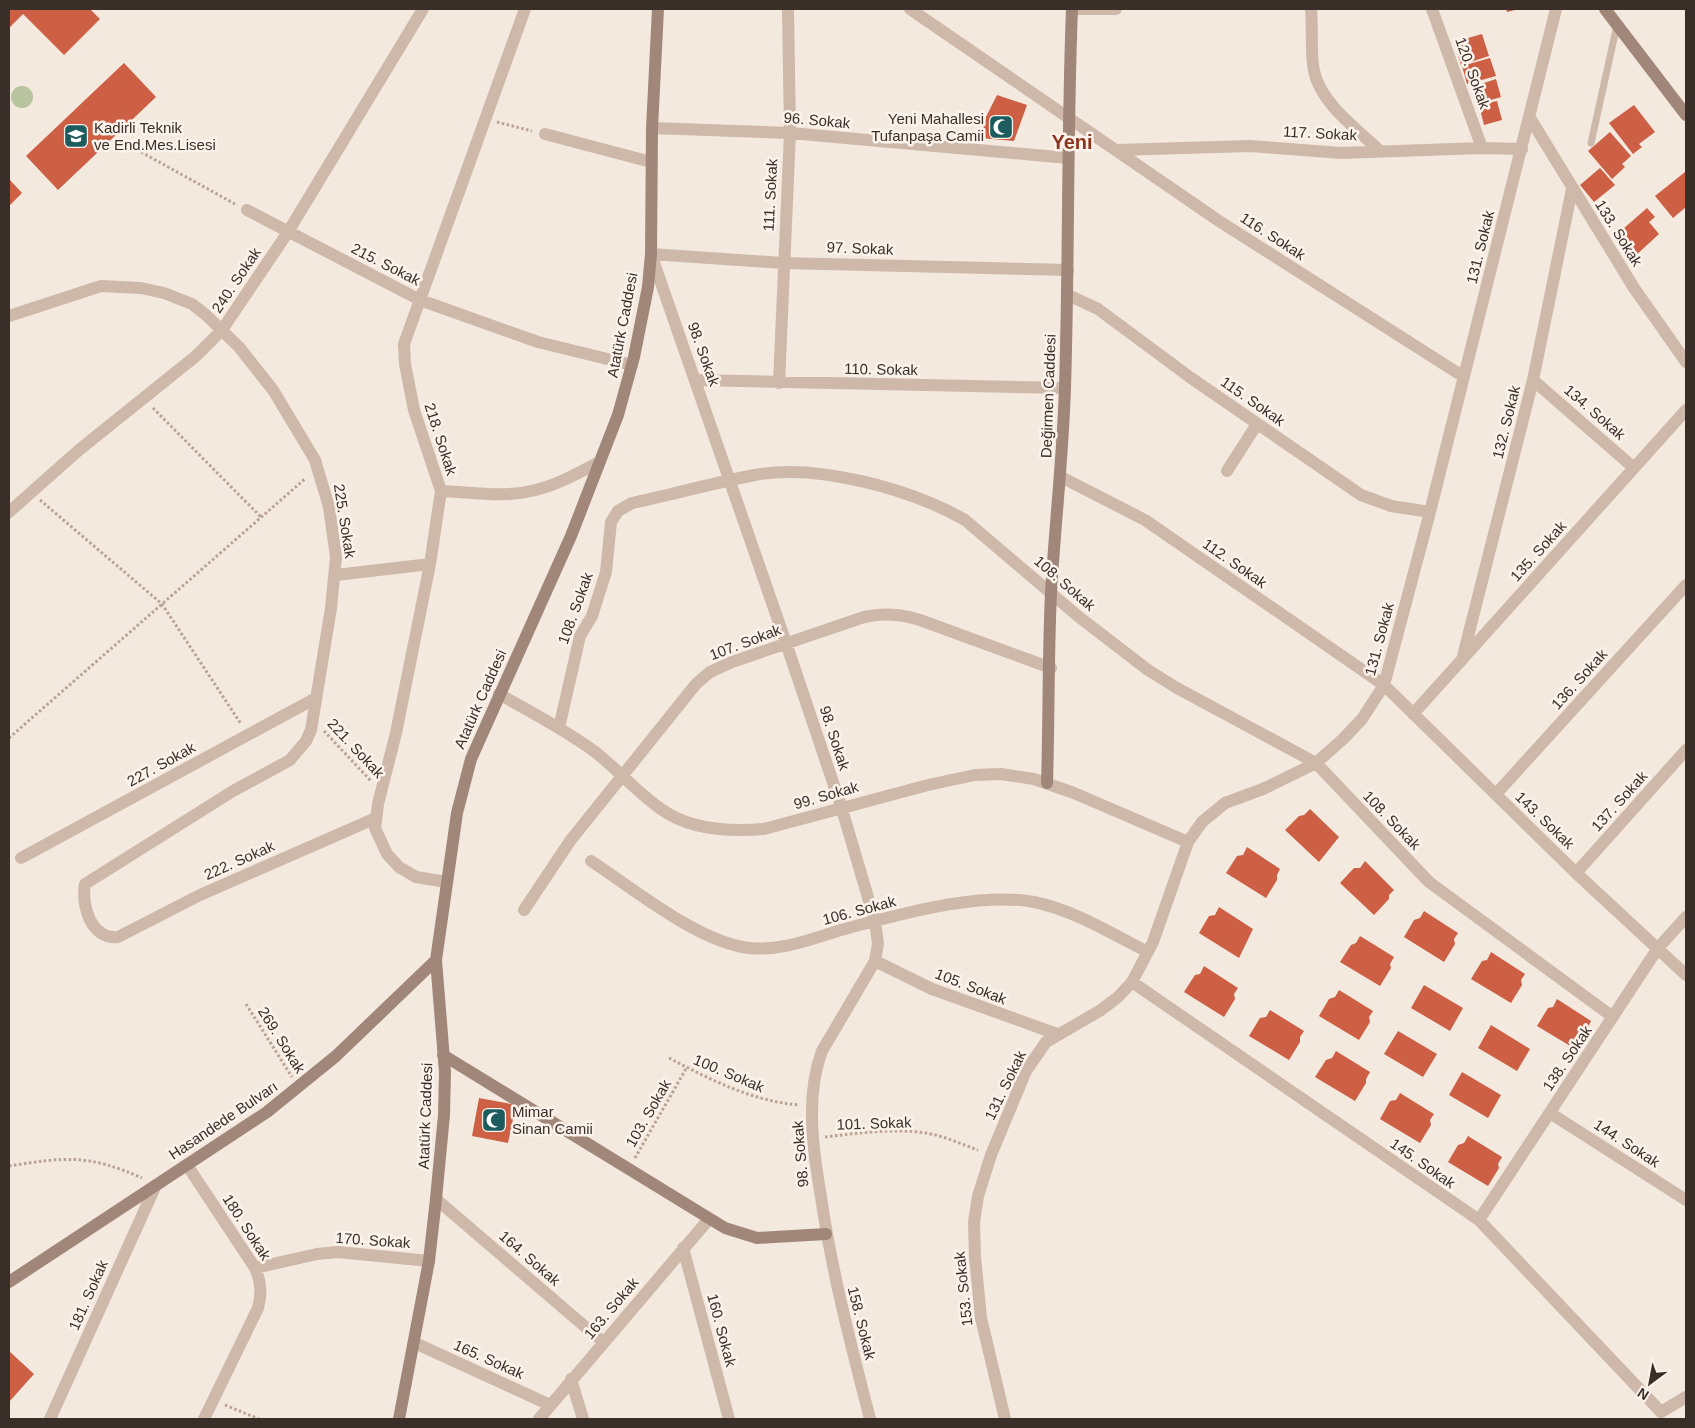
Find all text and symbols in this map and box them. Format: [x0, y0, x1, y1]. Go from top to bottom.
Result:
street label: 120. Sokak [1452, 35, 1494, 112]
street label: 96. Sokak [783, 109, 851, 131]
place label: Yeni Mahallesi Tufanpaşa Camii [871, 110, 984, 144]
mosque icon: Yeni Mahallesi Tufanpaşa Camii [988, 114, 1014, 140]
place label: Kadirli Teknik ve End.Mes.Lisesi [94, 119, 216, 153]
school or university icon: Kadirli Teknik ve End.Mes.Lisesi [63, 123, 89, 149]
street label: 117. Sokak [1283, 123, 1358, 143]
district label: Yeni [1051, 131, 1093, 153]
street label: 111. Sokak [760, 158, 780, 232]
street label: 133. Sokak [1592, 197, 1646, 270]
street label: 131. Sokak [1463, 208, 1497, 285]
street label: 116. Sokak [1237, 209, 1309, 264]
street label: 97. Sokak [826, 238, 894, 258]
street label: 215. Sokak [349, 239, 424, 289]
street label: 240. Sokak [208, 244, 264, 316]
street label: Atatürk Caddesi [603, 271, 641, 379]
street label: 98. Sokak [685, 320, 724, 389]
street label: Değirmen Caddesi [1037, 334, 1059, 458]
street label: 110. Sokak [844, 360, 919, 378]
street label: 115. Sokak [1218, 373, 1289, 429]
street label: 134. Sokak [1561, 381, 1629, 443]
street label: 132. Sokak [1489, 383, 1523, 460]
street label: 218. Sokak [421, 401, 461, 478]
street label: 225. Sokak [331, 483, 359, 560]
street label: 135. Sokak [1507, 517, 1570, 585]
street label: 112. Sokak [1200, 535, 1271, 591]
street label: 108. Sokak [1031, 552, 1099, 614]
street label: 108. Sokak [554, 569, 596, 646]
street label: 131. Sokak [1361, 600, 1397, 677]
street label: 107. Sokak [707, 620, 784, 663]
street label: 136. Sokak [1548, 645, 1611, 713]
street label: Atatürk Caddesi [451, 647, 509, 751]
street label: 98. Sokak [817, 704, 854, 773]
street label: 221. Sokak [324, 715, 388, 782]
street label: 227. Sokak [124, 738, 198, 790]
street label: 137. Sokak [1588, 767, 1651, 835]
street label: 99. Sokak [792, 777, 861, 812]
street label: 108. Sokak [1360, 787, 1425, 853]
street label: 143. Sokak [1512, 788, 1578, 853]
street label: 222. Sokak [201, 837, 277, 883]
street label: 106. Sokak [821, 892, 898, 928]
street label: 105. Sokak [933, 965, 1010, 1008]
street label: 269. Sokak [255, 1004, 309, 1077]
street label: 138. Sokak [1539, 1022, 1595, 1094]
street label: 131. Sokak [981, 1047, 1029, 1122]
street label: 100. Sokak [691, 1051, 767, 1096]
street label: Atatürk Caddesi [415, 1062, 435, 1170]
street label: 103. Sokak [622, 1076, 674, 1150]
street label: Hasandede Bulvarı [165, 1077, 281, 1163]
place label: Mimar Sinan Camii [512, 1103, 593, 1137]
mosque icon: Mimar Sinan Camii [481, 1107, 507, 1133]
street label: 101. Sokak [836, 1113, 912, 1133]
street label: 144. Sokak [1591, 1115, 1664, 1171]
street label: 98. Sokak [789, 1120, 811, 1188]
street label: 145. Sokak [1387, 1135, 1459, 1192]
street label: 180. Sokak [219, 1191, 275, 1264]
street label: 164. Sokak [496, 1227, 564, 1289]
street label: 170. Sokak [335, 1229, 412, 1251]
street label: 153. Sokak [951, 1250, 975, 1327]
street label: 181. Sokak [65, 1257, 111, 1333]
street label: 163. Sokak [580, 1273, 642, 1342]
street label: 158. Sokak [845, 1285, 879, 1362]
street label: 160. Sokak [704, 1292, 740, 1369]
street label: 165. Sokak [451, 1336, 527, 1382]
north arrow [1625, 1358, 1675, 1408]
text: N [1635, 1385, 1652, 1403]

